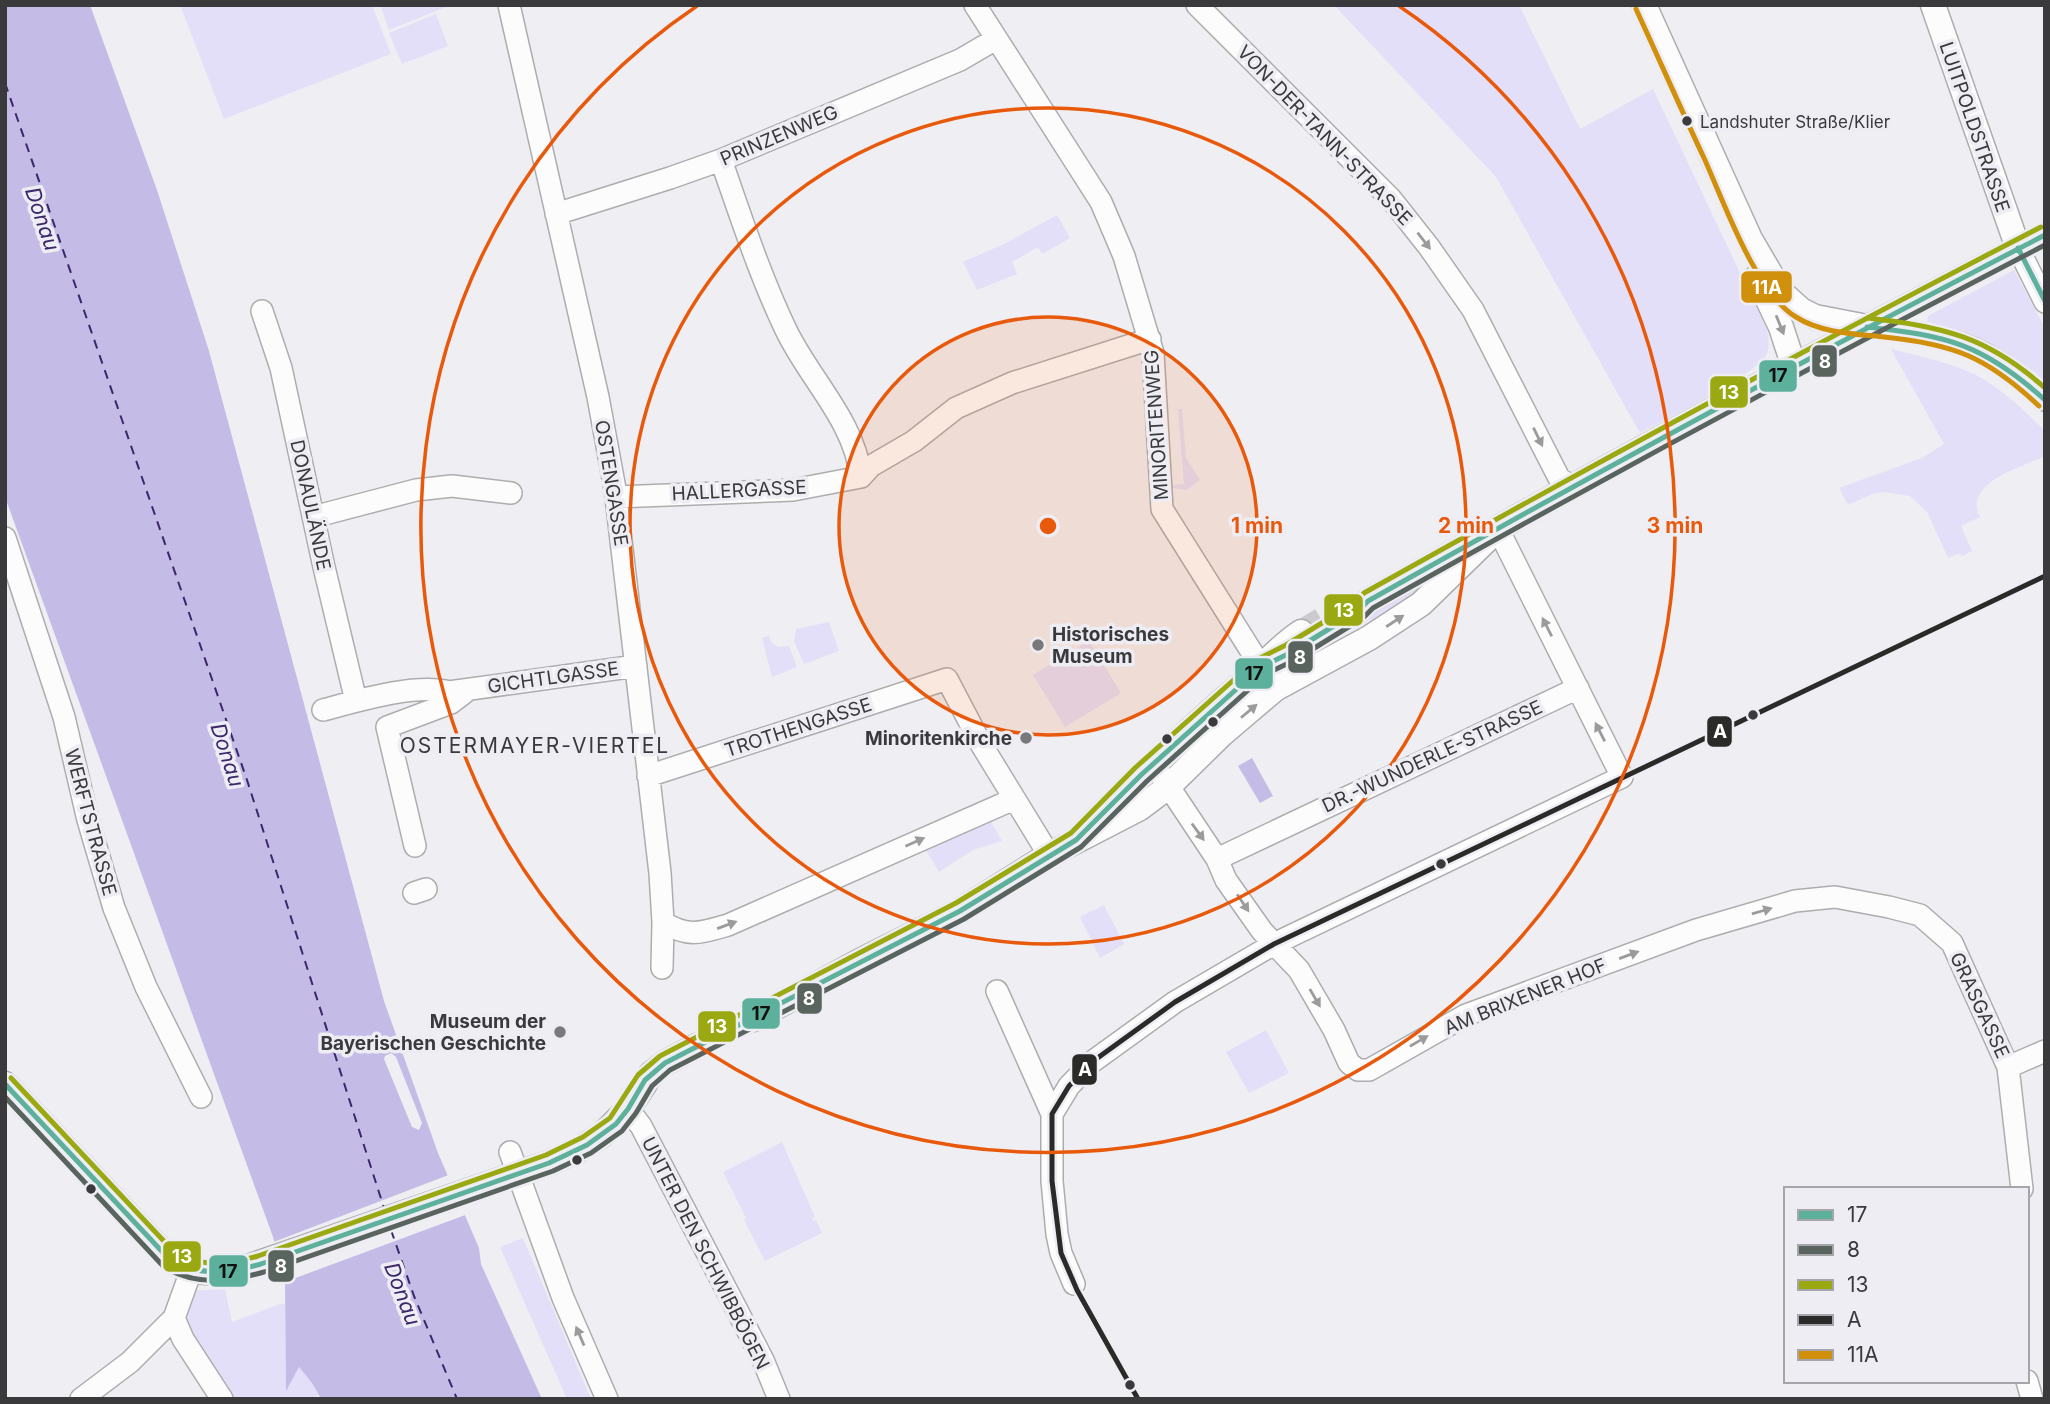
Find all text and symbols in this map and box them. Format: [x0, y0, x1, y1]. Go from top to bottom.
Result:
street label: LUITPOLDSTRASSE [1935, 39, 2015, 216]
street label: VON-DER-TANN-STRASSE [1232, 41, 1417, 230]
street label: PRINZENWEG [717, 100, 842, 171]
place label: Landshuter Straße/Klier [1700, 112, 1891, 132]
marker: Landshuter Straße/Klier [1680, 114, 1694, 128]
water label: Donau [20, 184, 65, 254]
one-way arrow [1417, 232, 1431, 250]
line badge: 11A [1740, 270, 1793, 304]
text: 11A [1752, 276, 1782, 299]
one-way arrow [1774, 315, 1785, 336]
line badge: 8 [1811, 344, 1838, 378]
street label: MINORITENWEG [1140, 349, 1173, 501]
text: 8 [1819, 350, 1831, 373]
line badge: 17 [1758, 359, 1798, 393]
text: 17 [1768, 364, 1788, 387]
line badge: 13 [1709, 375, 1749, 409]
text: 13 [1719, 381, 1739, 404]
street label: OSTENGASSE [590, 418, 633, 548]
one-way arrow [1533, 427, 1544, 447]
street label: DONAULÄNDE [285, 438, 336, 572]
street label: HALLERGASSE [671, 475, 807, 506]
text: 1 min [1231, 513, 1283, 538]
text: 2 min [1438, 513, 1494, 538]
text: 3 min [1647, 513, 1703, 538]
centre of rings [1036, 514, 1060, 538]
line badge: 13 [1323, 593, 1364, 627]
text: 13 [1334, 599, 1354, 622]
one-way arrow [1385, 615, 1405, 628]
one-way arrow [1542, 617, 1553, 637]
place label: Historisches Museum [1052, 623, 1169, 668]
marker: Historisches Museum [1030, 637, 1046, 653]
line badge: 8 [1287, 640, 1314, 674]
text: 8 [1294, 646, 1306, 669]
street label: GICHTLGASSE [486, 657, 620, 698]
line badge: 17 [1234, 657, 1274, 690]
text: 17 [1244, 662, 1264, 685]
street label: TROTHENGASSE [722, 693, 875, 762]
street label: DR.-WUNDERLE-STRASSE [1318, 695, 1546, 818]
one-way arrow [1239, 704, 1257, 719]
unlabelled marker [1746, 708, 1760, 722]
unlabelled marker [1206, 715, 1220, 729]
line badge: A [1706, 715, 1733, 748]
water label: Donau [205, 720, 249, 790]
text: A [1713, 720, 1727, 743]
one-way arrow [1594, 722, 1606, 742]
place label: Minoritenkirche [865, 727, 1012, 750]
marker: Minoritenkirche [1018, 730, 1034, 746]
unlabelled marker [1160, 732, 1174, 746]
district label: OSTERMAYER-VIERTEL [400, 733, 670, 758]
street label: WERFTSTRASSE [60, 746, 121, 898]
one-way arrow [1191, 823, 1205, 841]
one-way arrow [904, 836, 925, 847]
unlabelled marker [1434, 857, 1448, 871]
one-way arrow [1236, 894, 1249, 913]
one-way arrow [1752, 905, 1773, 915]
one-way arrow [717, 919, 738, 930]
one-way arrow [1618, 949, 1639, 960]
street label: GRASGASSE [1945, 949, 2014, 1062]
street label: AM BRIXENER HOF [1441, 953, 1610, 1040]
line badge: 8 [796, 982, 823, 1015]
text: 8 [803, 987, 815, 1010]
one-way arrow [1309, 989, 1321, 1008]
line badge: 17 [741, 997, 781, 1030]
text: 17 [751, 1002, 771, 1025]
place label: Museum der Bayerischen Geschichte [321, 1010, 546, 1055]
line badge: 13 [697, 1010, 737, 1043]
text: 13 [707, 1015, 727, 1038]
marker: Museum der Bayerischen Geschichte [552, 1024, 568, 1040]
one-way arrow [1409, 1035, 1428, 1047]
line badge: A [1071, 1053, 1098, 1086]
text: A [1078, 1058, 1092, 1081]
street label: UNTER DEN SCHWIBBÖGEN [637, 1133, 774, 1373]
unlabelled marker [570, 1153, 584, 1167]
unlabelled marker [84, 1182, 98, 1196]
legend [1784, 1187, 2029, 1383]
text: 17 [1847, 1202, 1867, 1227]
text: 8 [1847, 1237, 1860, 1262]
line badge: 13 [162, 1240, 202, 1273]
text: 13 [172, 1245, 192, 1268]
line badge: 8 [267, 1249, 295, 1283]
line badge: 17 [208, 1254, 249, 1288]
text: 8 [275, 1255, 287, 1278]
water label: Donau [379, 1259, 426, 1329]
text: 17 [218, 1260, 238, 1283]
text: 13 [1847, 1272, 1869, 1297]
text: A [1847, 1307, 1862, 1332]
one-way arrow [574, 1326, 586, 1346]
text: 11A [1847, 1342, 1879, 1367]
unlabelled marker [1123, 1378, 1137, 1392]

